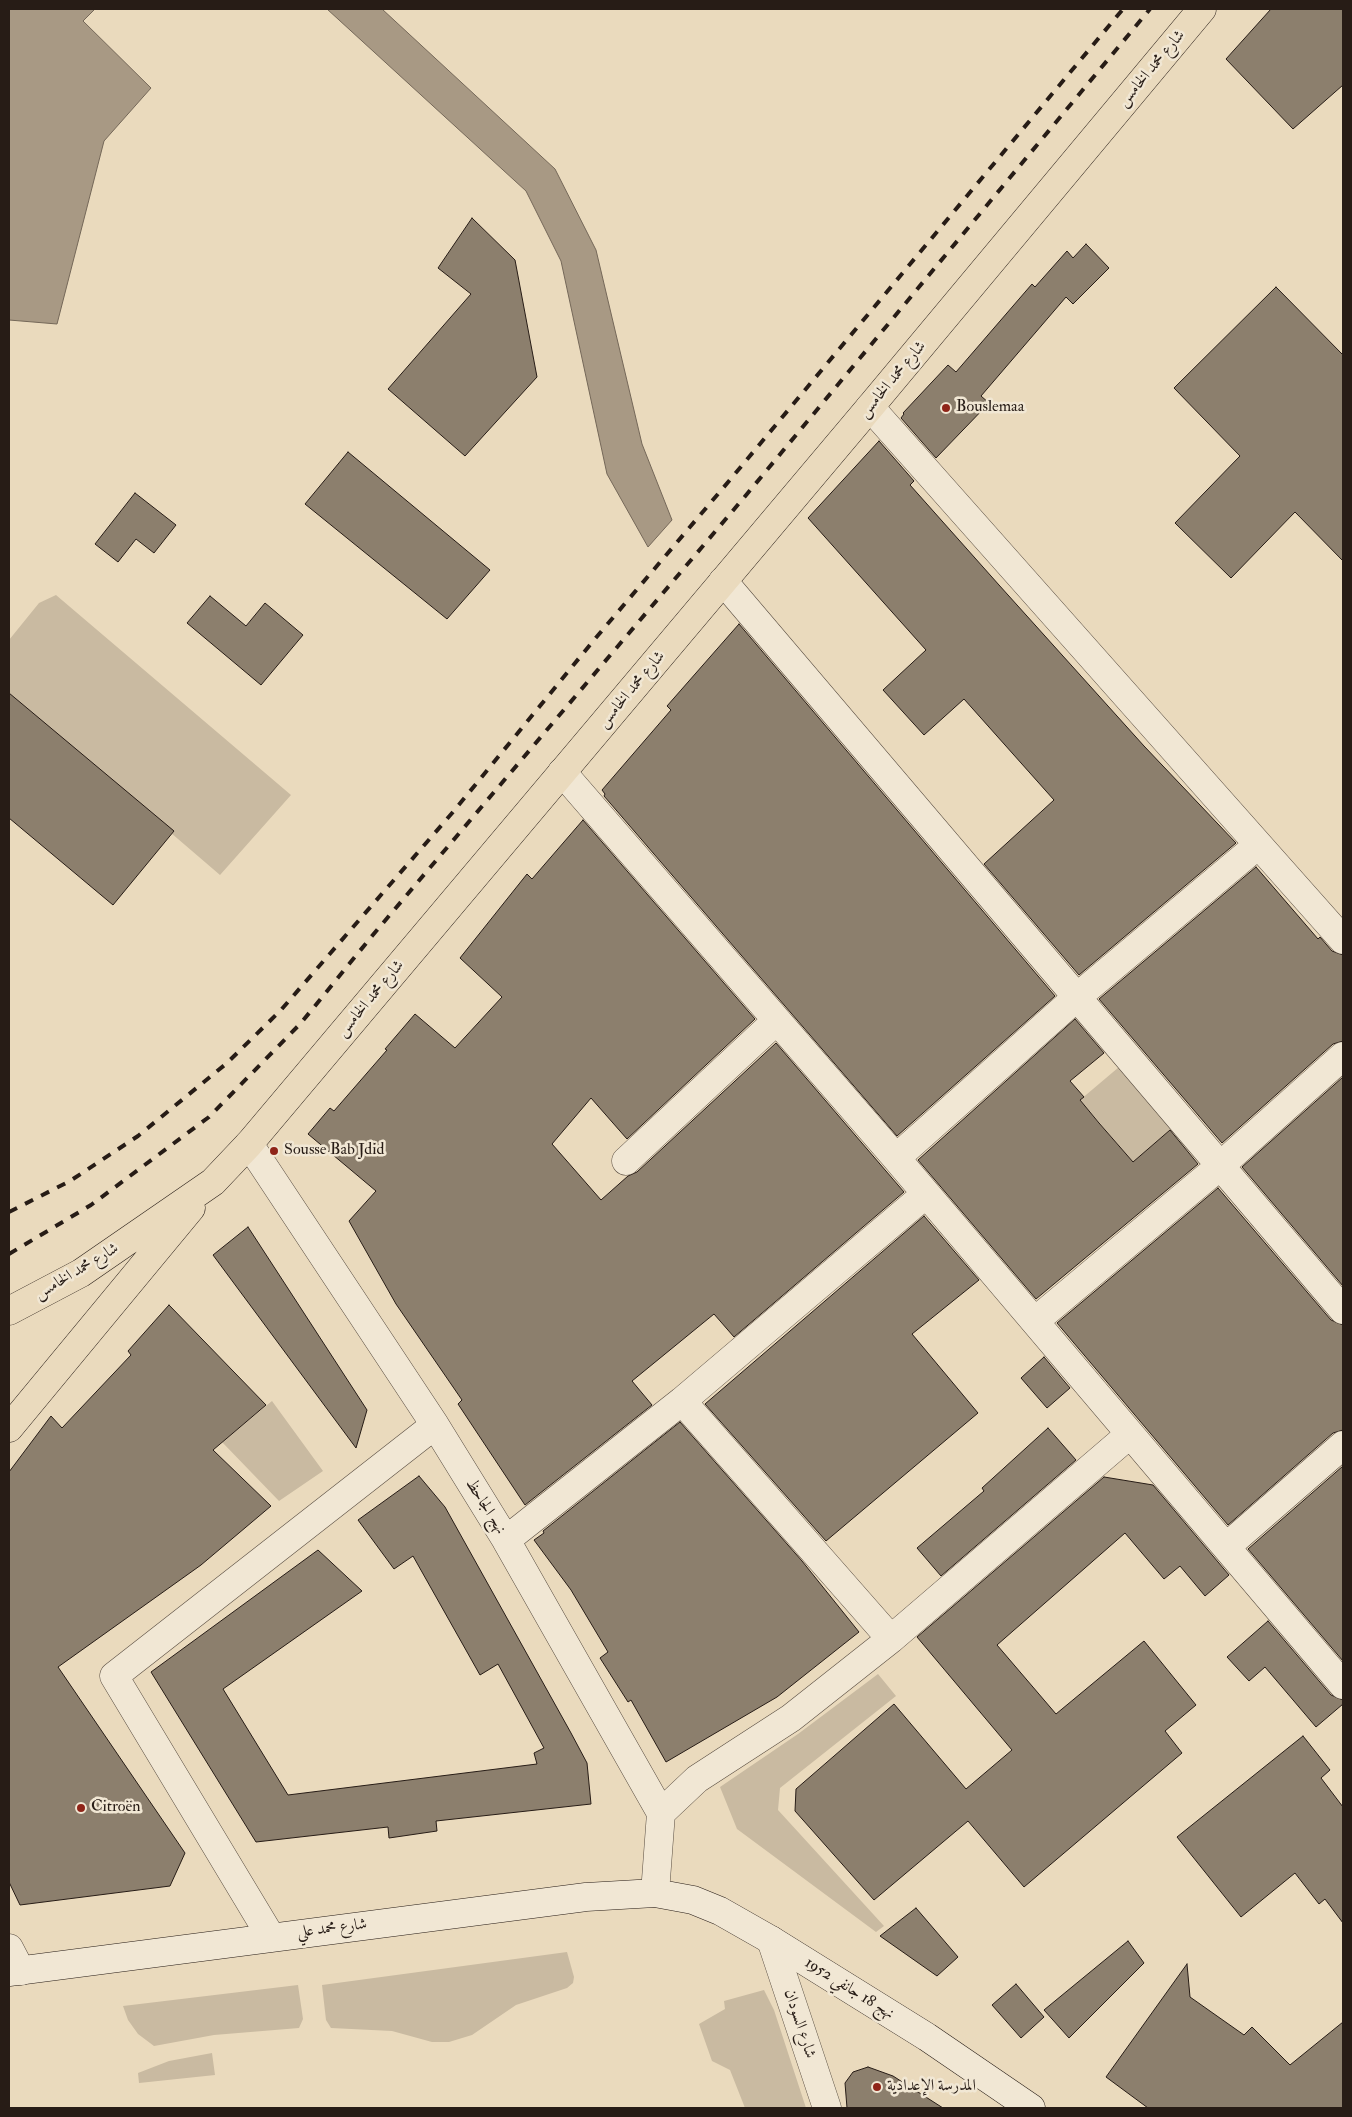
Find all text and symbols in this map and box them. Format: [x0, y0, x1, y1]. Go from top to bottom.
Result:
street label: شارع محمد الخامس [1114, 27, 1190, 111]
street label: شارع محمد الخامس [855, 338, 931, 422]
place label: Bouslemaa [956, 398, 1024, 418]
marker: Bouslemaa [940, 402, 952, 414]
street label: شارع محمد الخامس [594, 648, 670, 732]
street label: شارع محمد الخامس [333, 957, 409, 1041]
place label: Sousse Bab Jdid [284, 1141, 384, 1161]
marker: Sousse Bab Jdid [268, 1145, 280, 1157]
street label: شارع محمد الخامس [32, 1239, 122, 1305]
street label: نهج الجاحظ [460, 1476, 510, 1538]
place label: Citroën [91, 1798, 140, 1818]
marker: Citroën [75, 1802, 87, 1814]
street label: شارع محمد علي [296, 1915, 368, 1943]
street label: نهج 18 جانفي 1952 [801, 1954, 897, 2024]
street label: شارع السودان [779, 1987, 819, 2061]
place label: المدرسة الإعدادية [887, 2077, 976, 2097]
marker: المدرسة الإعدادية [871, 2081, 883, 2093]

